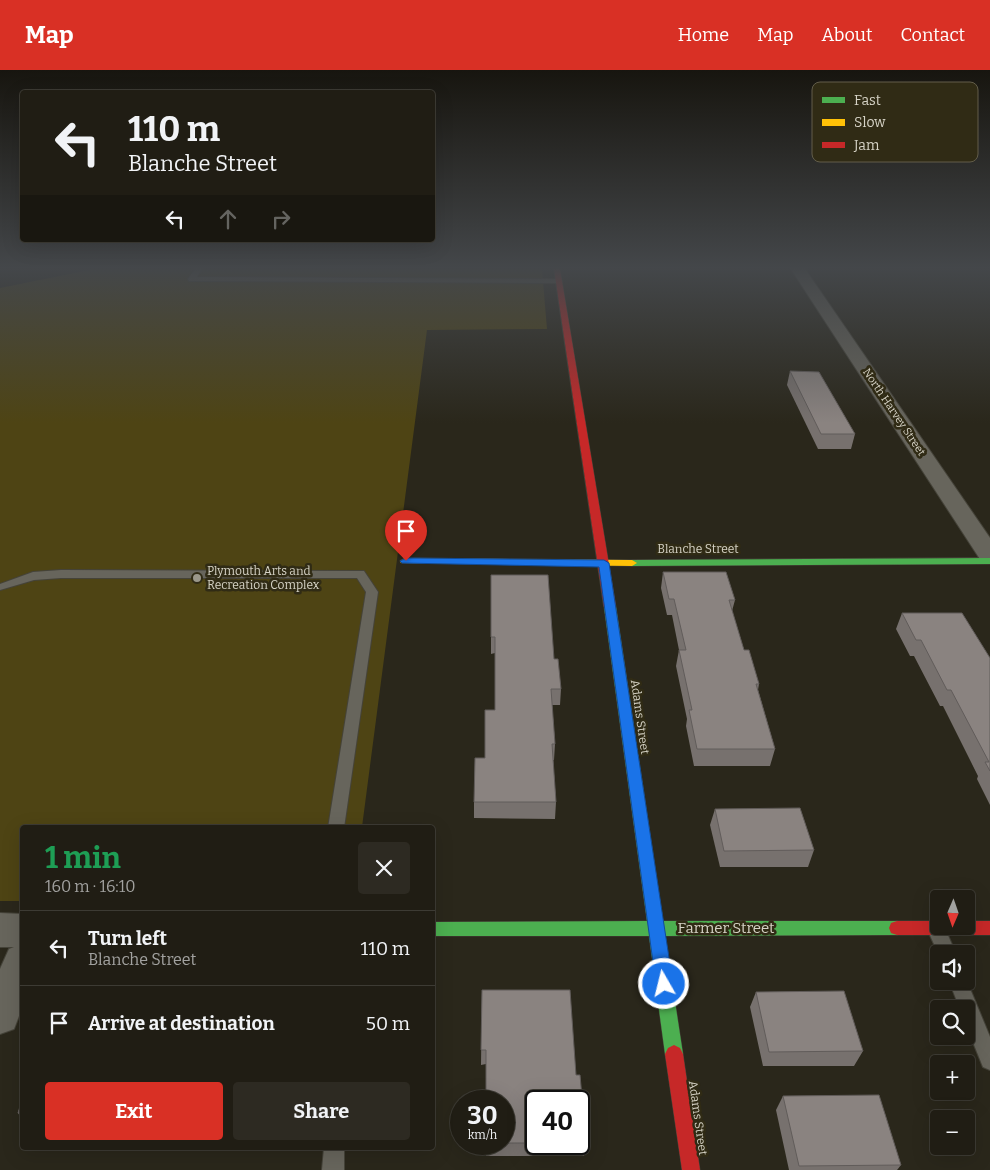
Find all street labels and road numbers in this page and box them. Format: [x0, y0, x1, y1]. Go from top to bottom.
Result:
street label: North Harvey Street [860, 366, 928, 458]
street label: Blanche Street [657, 542, 739, 556]
street label: Adams Street [628, 679, 652, 756]
street label: Farmer Street [677, 919, 775, 937]
street label: Adams Street [686, 1080, 710, 1157]

